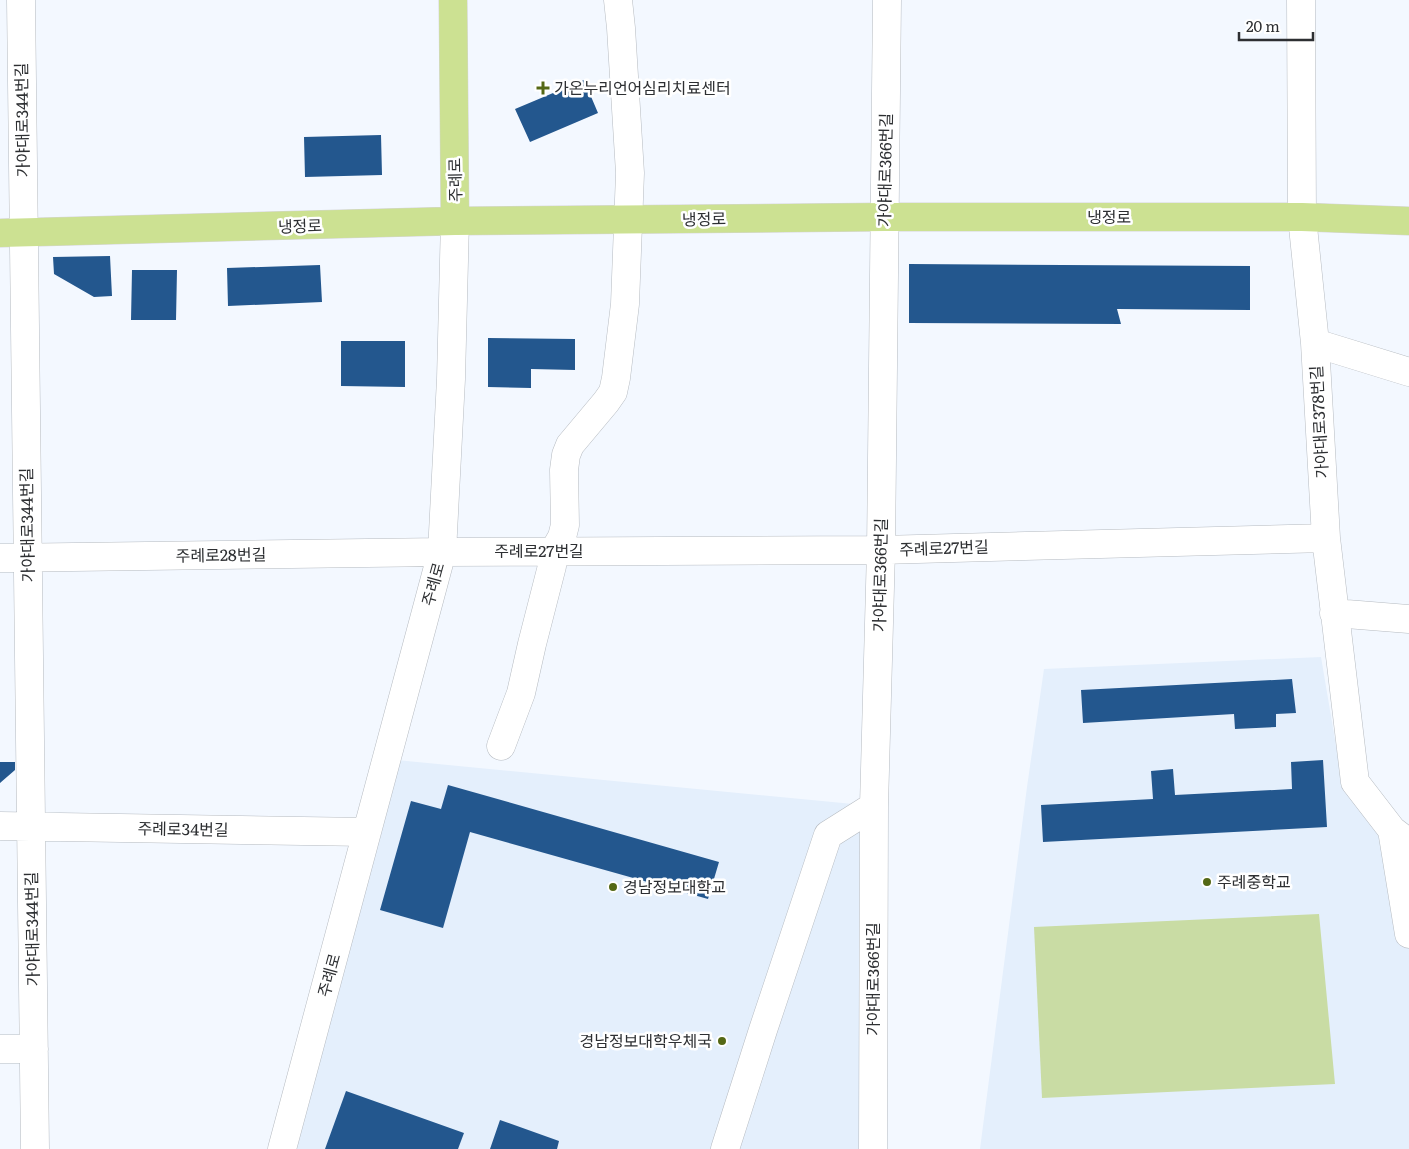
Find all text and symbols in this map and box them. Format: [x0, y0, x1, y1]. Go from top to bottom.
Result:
scale bar [1239, 10, 1313, 42]
text: 20 m [1246, 14, 1280, 37]
street label: 가야대로344번길 [8, 63, 34, 177]
place label: 가온누리언어심리치료센터 [554, 75, 731, 99]
marker: 가온누리언어심리치료센터 [536, 81, 550, 95]
street label: 가야대로366번길 [871, 113, 897, 227]
street label: 주례로 [442, 157, 466, 202]
street label: 냉정로 [1087, 204, 1131, 228]
street label: 냉정로 [682, 206, 727, 230]
street label: 냉정로 [277, 212, 323, 238]
street label: 가야대로378번길 [1303, 365, 1333, 479]
street label: 가야대로344번길 [13, 468, 39, 582]
street label: 가야대로366번길 [866, 518, 892, 632]
street label: 주례로27번길 [899, 533, 989, 561]
street label: 주례로27번길 [494, 538, 584, 562]
street label: 주례로28번길 [176, 541, 266, 567]
street label: 주례로 [415, 559, 449, 608]
street label: 주례로34번길 [137, 815, 229, 841]
place label: 주례중학교 [1217, 869, 1291, 893]
street label: 가야대로344번길 [18, 872, 44, 986]
place label: 경남정보대학교 [623, 874, 726, 898]
marker: 주례중학교 [1201, 876, 1213, 888]
marker: 경남정보대학교 [607, 881, 619, 893]
street label: 가야대로366번길 [860, 922, 884, 1036]
street label: 주례로 [311, 950, 345, 999]
place label: 경남정보대학우체국 [580, 1028, 712, 1052]
marker: 경남정보대학우체국 [716, 1035, 728, 1047]

